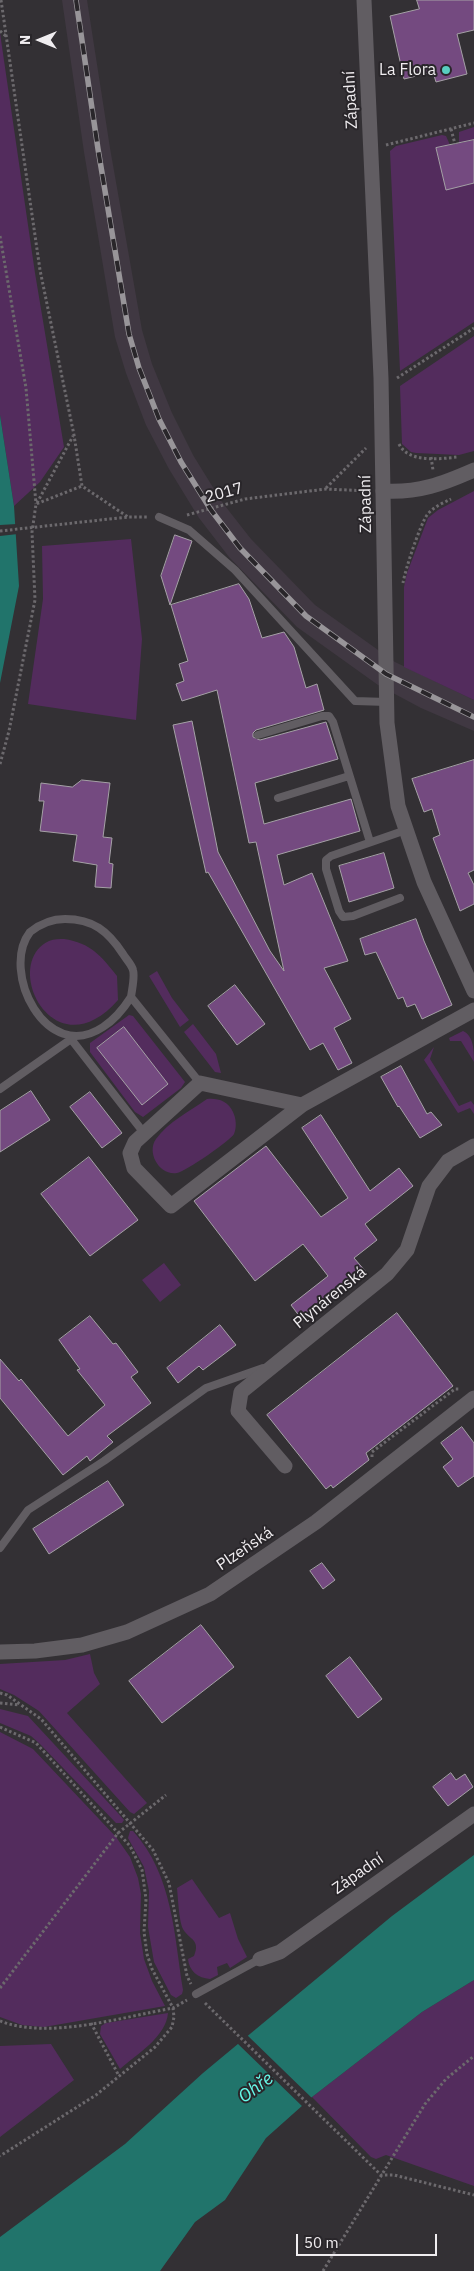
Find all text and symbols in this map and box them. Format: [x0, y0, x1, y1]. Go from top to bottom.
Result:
north arrow [15, 15, 65, 65]
text: N [16, 35, 34, 45]
place label: La Flora [379, 60, 436, 80]
marker: La Flora [440, 64, 452, 76]
street label: Západní [340, 71, 362, 129]
street label: Západní [356, 475, 376, 533]
street label: 2017 [203, 479, 245, 507]
street label: Plynárenská [290, 1263, 370, 1333]
street label: Plzeňská [213, 1523, 277, 1575]
street label: Západní [329, 1849, 387, 1899]
water label: Ohře [234, 2068, 278, 2108]
scale bar [299, 2224, 440, 2256]
text: 50 m [304, 2233, 339, 2252]

